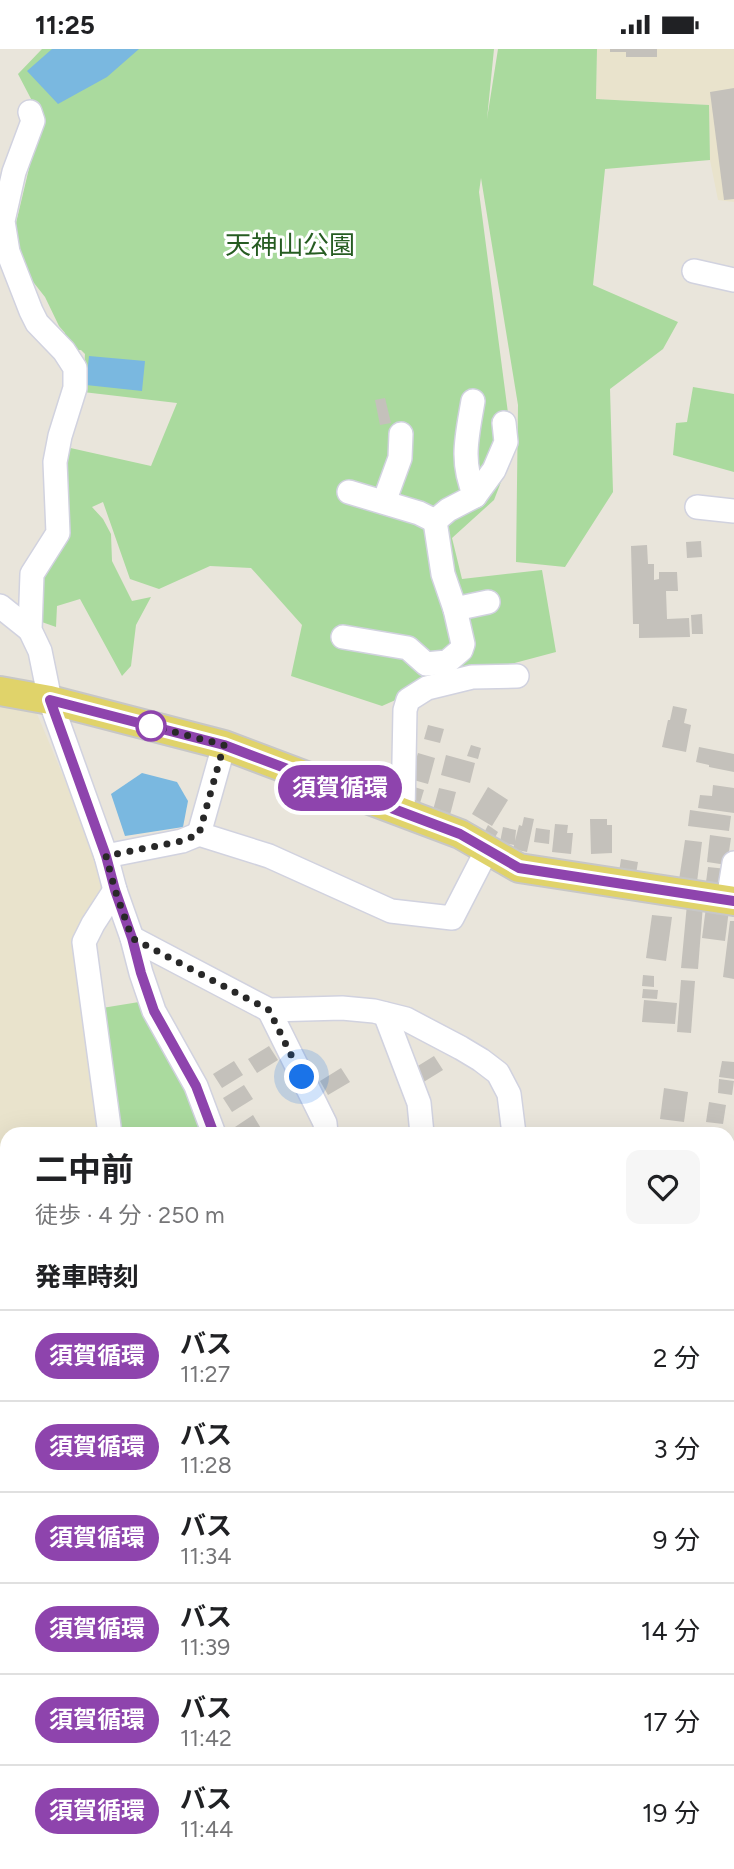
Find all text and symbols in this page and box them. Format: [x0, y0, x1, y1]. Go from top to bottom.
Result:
text: 11:25 [35, 9, 95, 41]
park label: 天神山公園 [225, 229, 355, 261]
unlabelled marker [136, 711, 166, 741]
line badge: 須賀循環 [291, 765, 389, 811]
text: 須賀循環 [292, 773, 388, 802]
your location [284, 1059, 319, 1094]
text: 二中前 [35, 1150, 134, 1189]
button: heart [626, 1150, 700, 1224]
text: 徒歩 · 4 分 · 250 m [35, 1201, 224, 1229]
text: 発車時刻 [35, 1261, 139, 1293]
text: バス [180, 1328, 232, 1360]
text: 須賀循環 [49, 1341, 145, 1370]
text: 2 分 [653, 1342, 700, 1374]
text: 11:27 [180, 1360, 230, 1388]
text: バス [180, 1419, 232, 1451]
text: 須賀循環 [49, 1432, 145, 1461]
text: 3 分 [653, 1433, 700, 1465]
text: 11:28 [180, 1451, 232, 1479]
text: バス [180, 1510, 232, 1542]
text: 須賀循環 [49, 1523, 145, 1552]
text: 9 分 [653, 1524, 700, 1556]
text: 11:34 [180, 1542, 232, 1570]
text: バス [180, 1601, 232, 1633]
text: 須賀循環 [49, 1614, 145, 1643]
text: 14 分 [641, 1615, 700, 1647]
text: 11:39 [180, 1633, 230, 1661]
text: バス [180, 1692, 232, 1724]
text: 須賀循環 [49, 1705, 145, 1734]
text: 17 分 [643, 1706, 700, 1738]
text: 11:42 [180, 1724, 232, 1752]
text: バス [180, 1783, 232, 1815]
text: 須賀循環 [49, 1796, 145, 1825]
text: 19 分 [642, 1797, 700, 1829]
text: 11:44 [180, 1815, 233, 1843]

